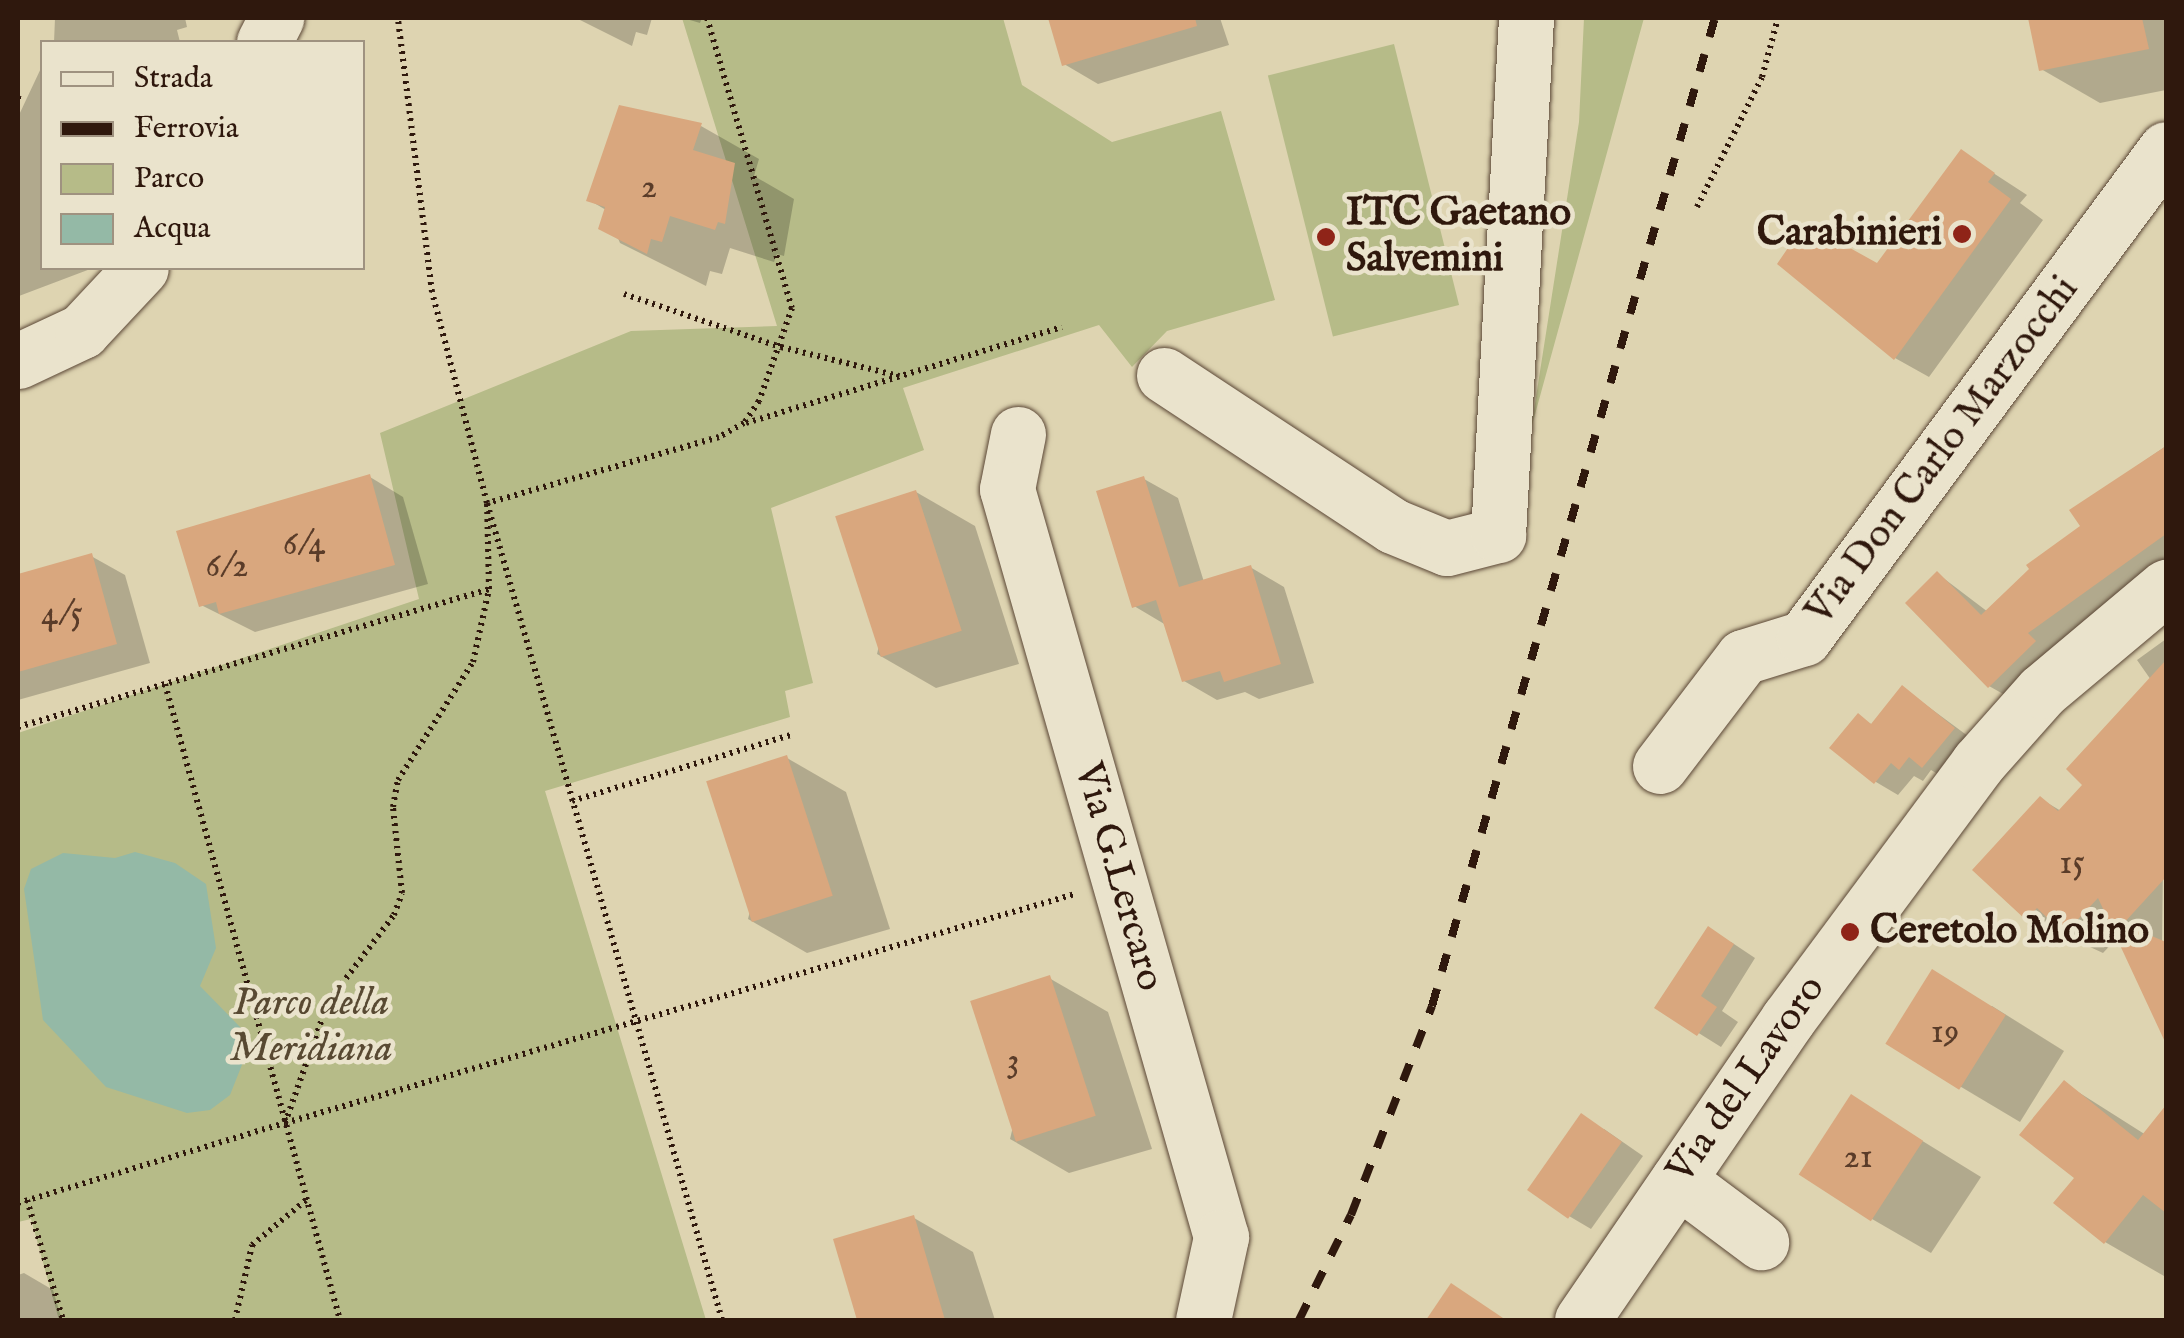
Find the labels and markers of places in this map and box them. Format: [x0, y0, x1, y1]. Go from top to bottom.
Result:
place label: ITC Gaetano Salvemini [1346, 190, 1571, 284]
place label: Carabinieri [1757, 210, 1942, 258]
marker: Carabinieri [1951, 223, 1973, 245]
marker: ITC Gaetano Salvemini [1315, 226, 1337, 248]
place label: Ceretolo Molino [1870, 908, 2149, 956]
marker: Ceretolo Molino [1839, 921, 1861, 943]

